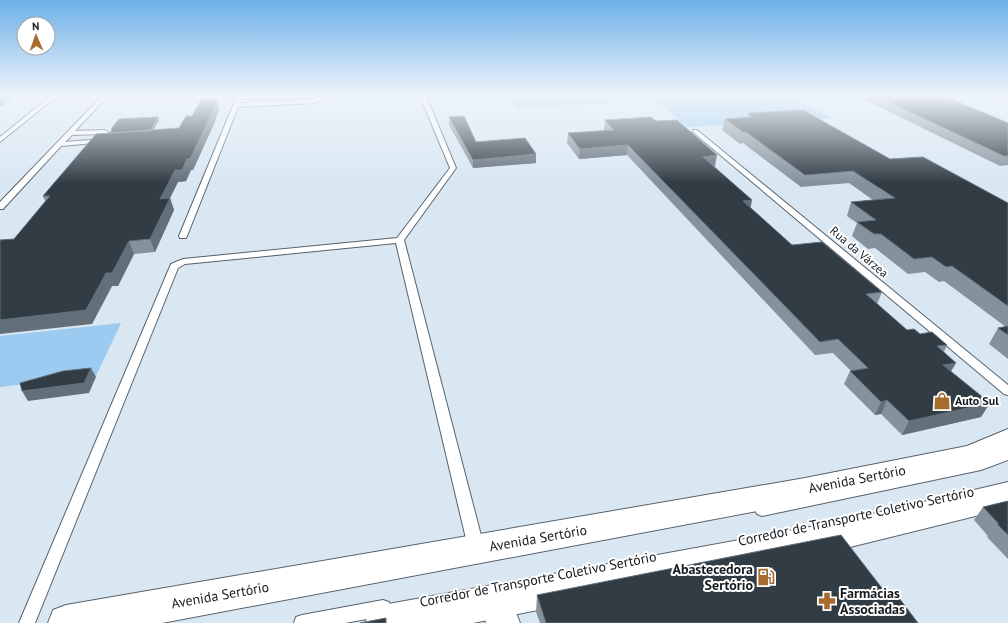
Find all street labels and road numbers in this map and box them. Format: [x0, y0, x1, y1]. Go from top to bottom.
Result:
street label: Rua da Várzea [827, 223, 892, 280]
street label: Avenida Sertório [807, 461, 907, 497]
street label: Corredor de Transporte Coletivo Sertório [736, 482, 976, 550]
street label: Avenida Sertório [488, 521, 588, 555]
street label: Corredor de Transporte Coletivo Sertório [418, 547, 658, 611]
street label: Avenida Sertório [170, 578, 270, 612]

